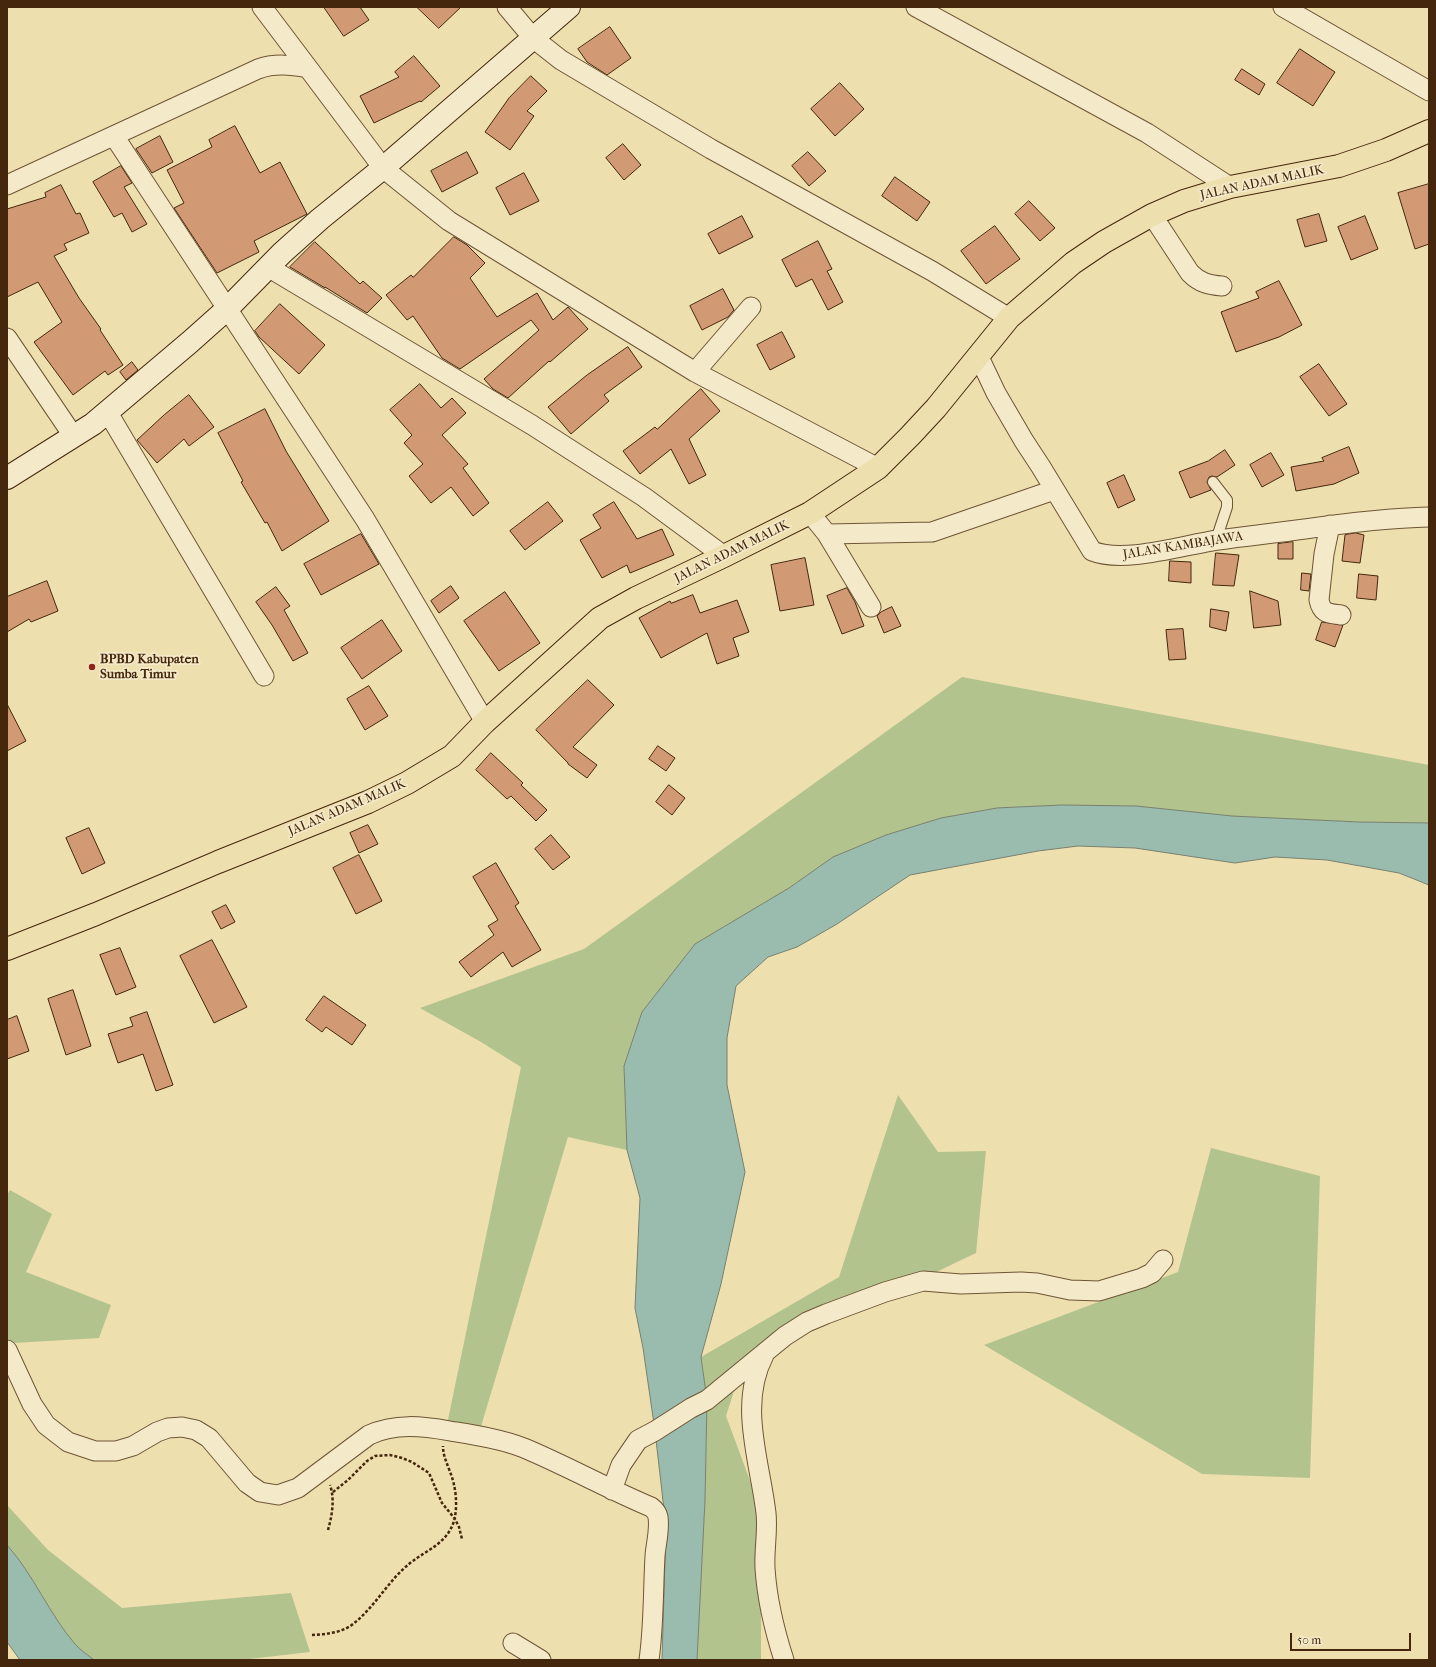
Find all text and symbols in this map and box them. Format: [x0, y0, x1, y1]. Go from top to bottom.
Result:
street label: JALAN ADAM MALIK [1199, 162, 1325, 204]
street label: JALAN ADAM MALIK [672, 517, 792, 587]
street label: JALAN KAMBAJAWA [1122, 529, 1244, 563]
place label: BPBD Kabupaten Sumba Timur [100, 652, 199, 683]
marker: BPBD Kabupaten Sumba Timur [87, 662, 97, 672]
street label: JALAN ADAM MALIK [286, 776, 408, 840]
scale bar [1292, 1625, 1413, 1651]
text: 50 m [1297, 1633, 1321, 1647]

